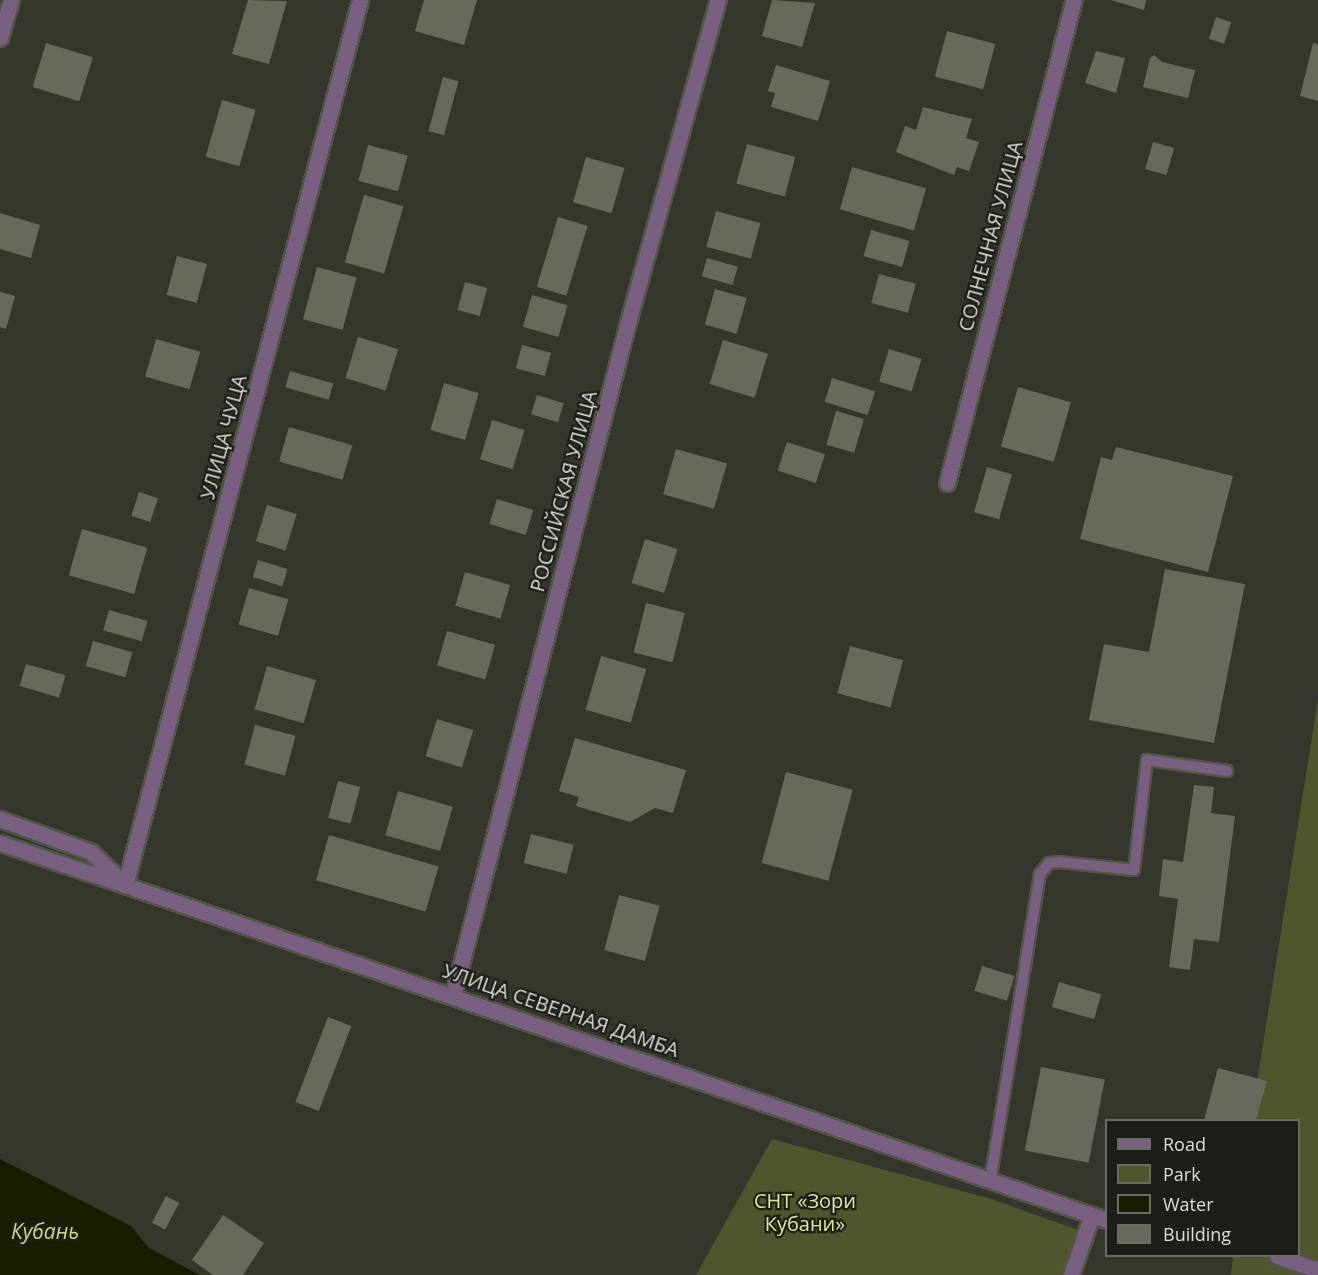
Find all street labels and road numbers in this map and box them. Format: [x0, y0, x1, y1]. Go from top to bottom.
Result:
street label: СОЛНЕЧНАЯ УЛИЦА [953, 138, 1027, 334]
street label: УЛИЦА ЧУЦА [195, 372, 251, 502]
street label: РОССИЙСКАЯ УЛИЦА [525, 388, 601, 594]
street label: УЛИЦА СЕВЕРНАЯ ДАМБА [440, 958, 682, 1062]

